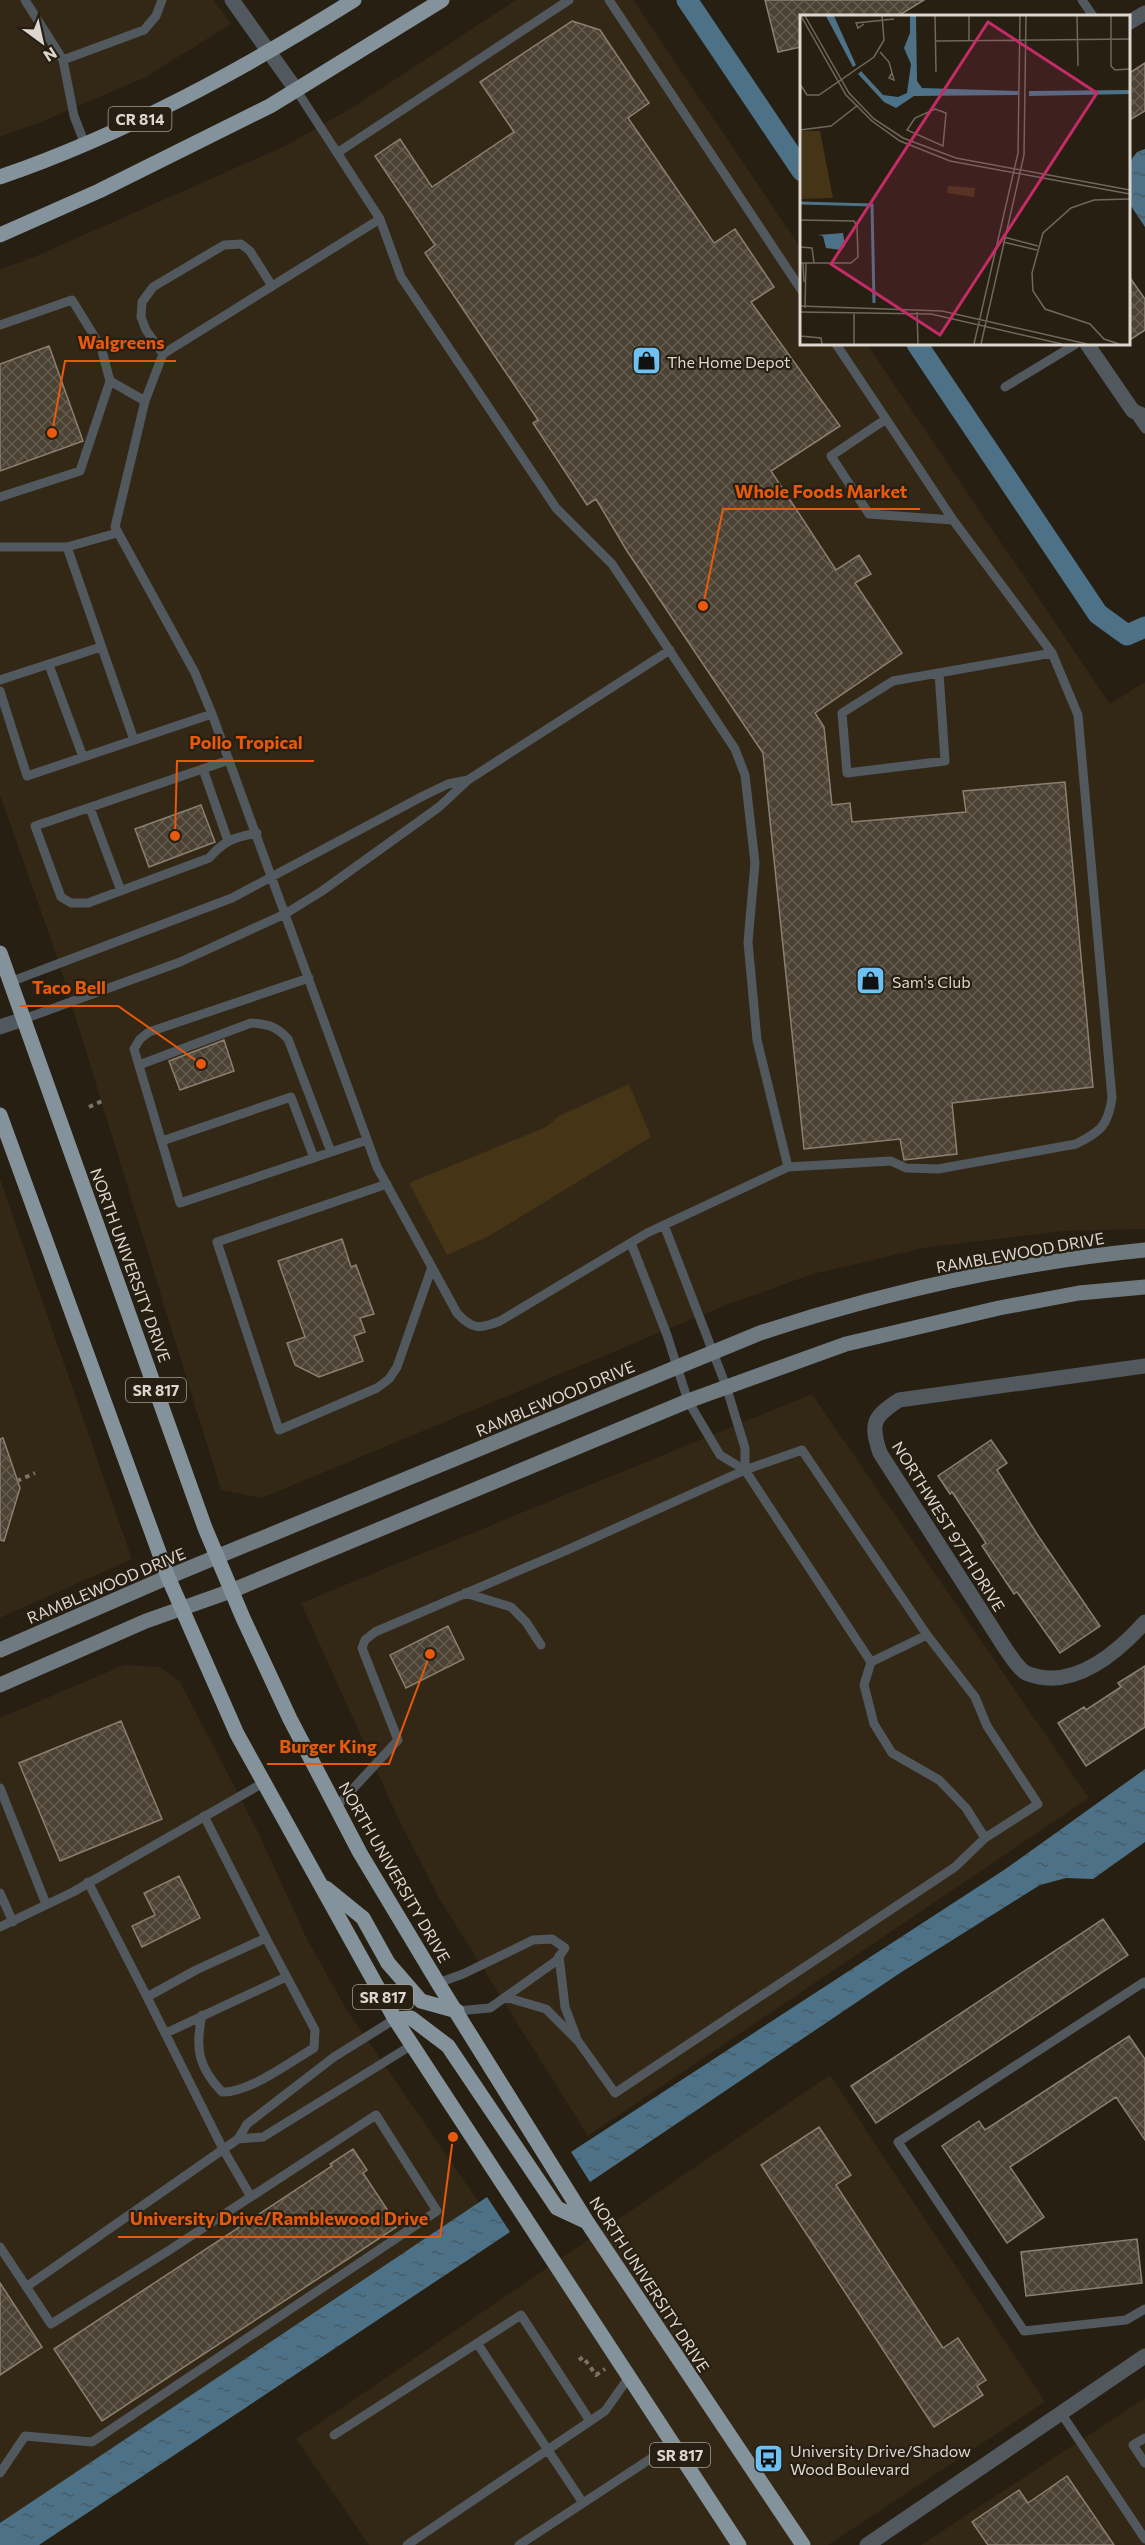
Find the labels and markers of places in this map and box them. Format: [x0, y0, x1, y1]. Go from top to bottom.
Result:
callout: Walgreens [65, 325, 176, 361]
shop icon: The Home Depot [630, 345, 662, 377]
place label: The Home Depot [667, 352, 791, 371]
callout: Whole Foods Market [723, 473, 920, 509]
callout: Pollo Tropical [177, 725, 314, 761]
shop icon: Sam's Club [855, 965, 887, 997]
callout: Taco Bell [20, 970, 118, 1006]
place label: Sam's Club [892, 972, 971, 991]
callout: Burger King [267, 1728, 389, 1764]
callout: University Drive/Ramblewood Drive [118, 2201, 440, 2237]
place label: University Drive/Shadow Wood Boulevard [790, 2441, 971, 2478]
bus stop icon: University Drive/Shadow Wood Boulevard [753, 2443, 785, 2475]

